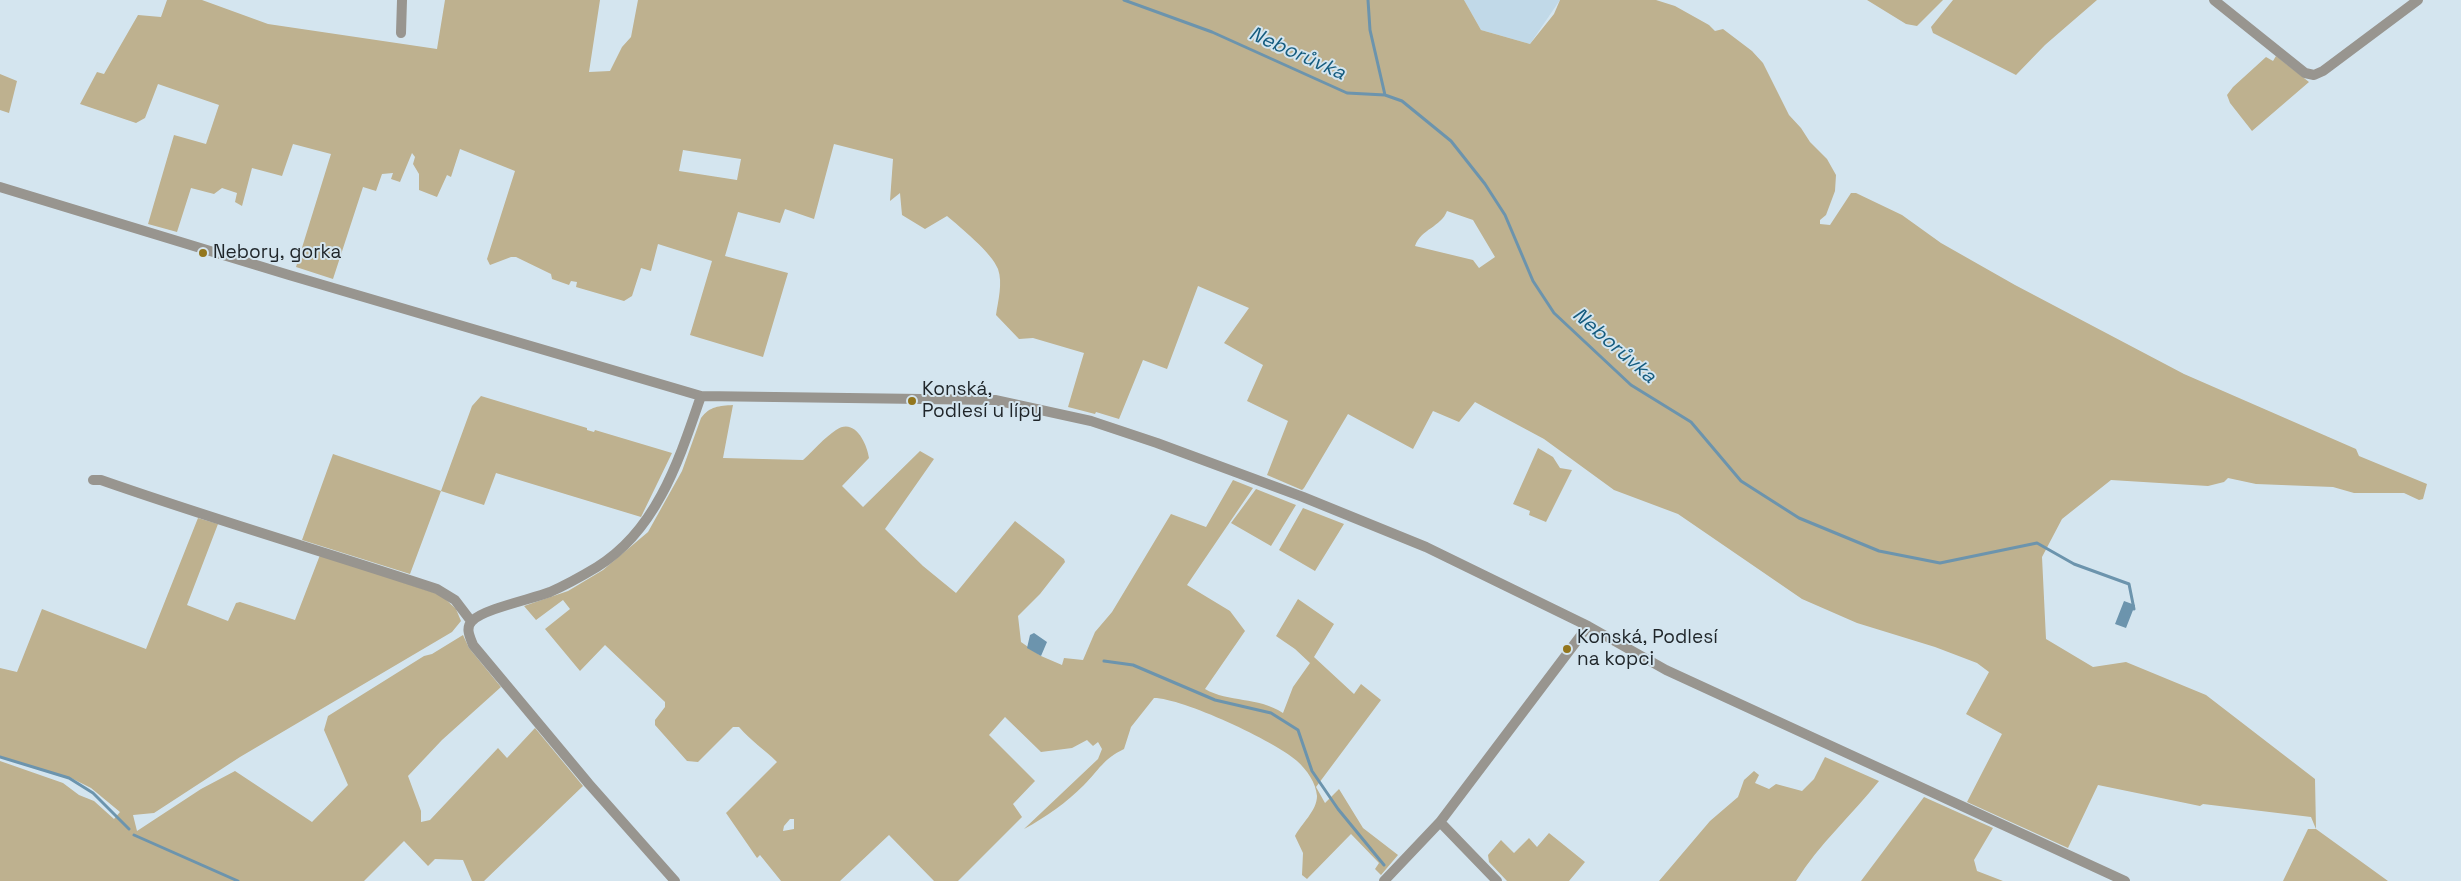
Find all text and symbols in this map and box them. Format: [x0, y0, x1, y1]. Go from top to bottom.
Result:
water label: Neborůvka [1245, 22, 1349, 86]
place label: Nebory, gorka [213, 242, 341, 264]
marker: Nebory, gorka [197, 247, 209, 259]
water label: Neborůvka [1567, 303, 1661, 389]
place label: Konská, Podlesí u lípy [922, 379, 1042, 423]
marker: Konská, Podlesí u lípy [906, 395, 918, 407]
place label: Konská, Podlesí na kopci [1577, 627, 1718, 671]
marker: Konská, Podlesí na kopci [1561, 643, 1573, 655]

